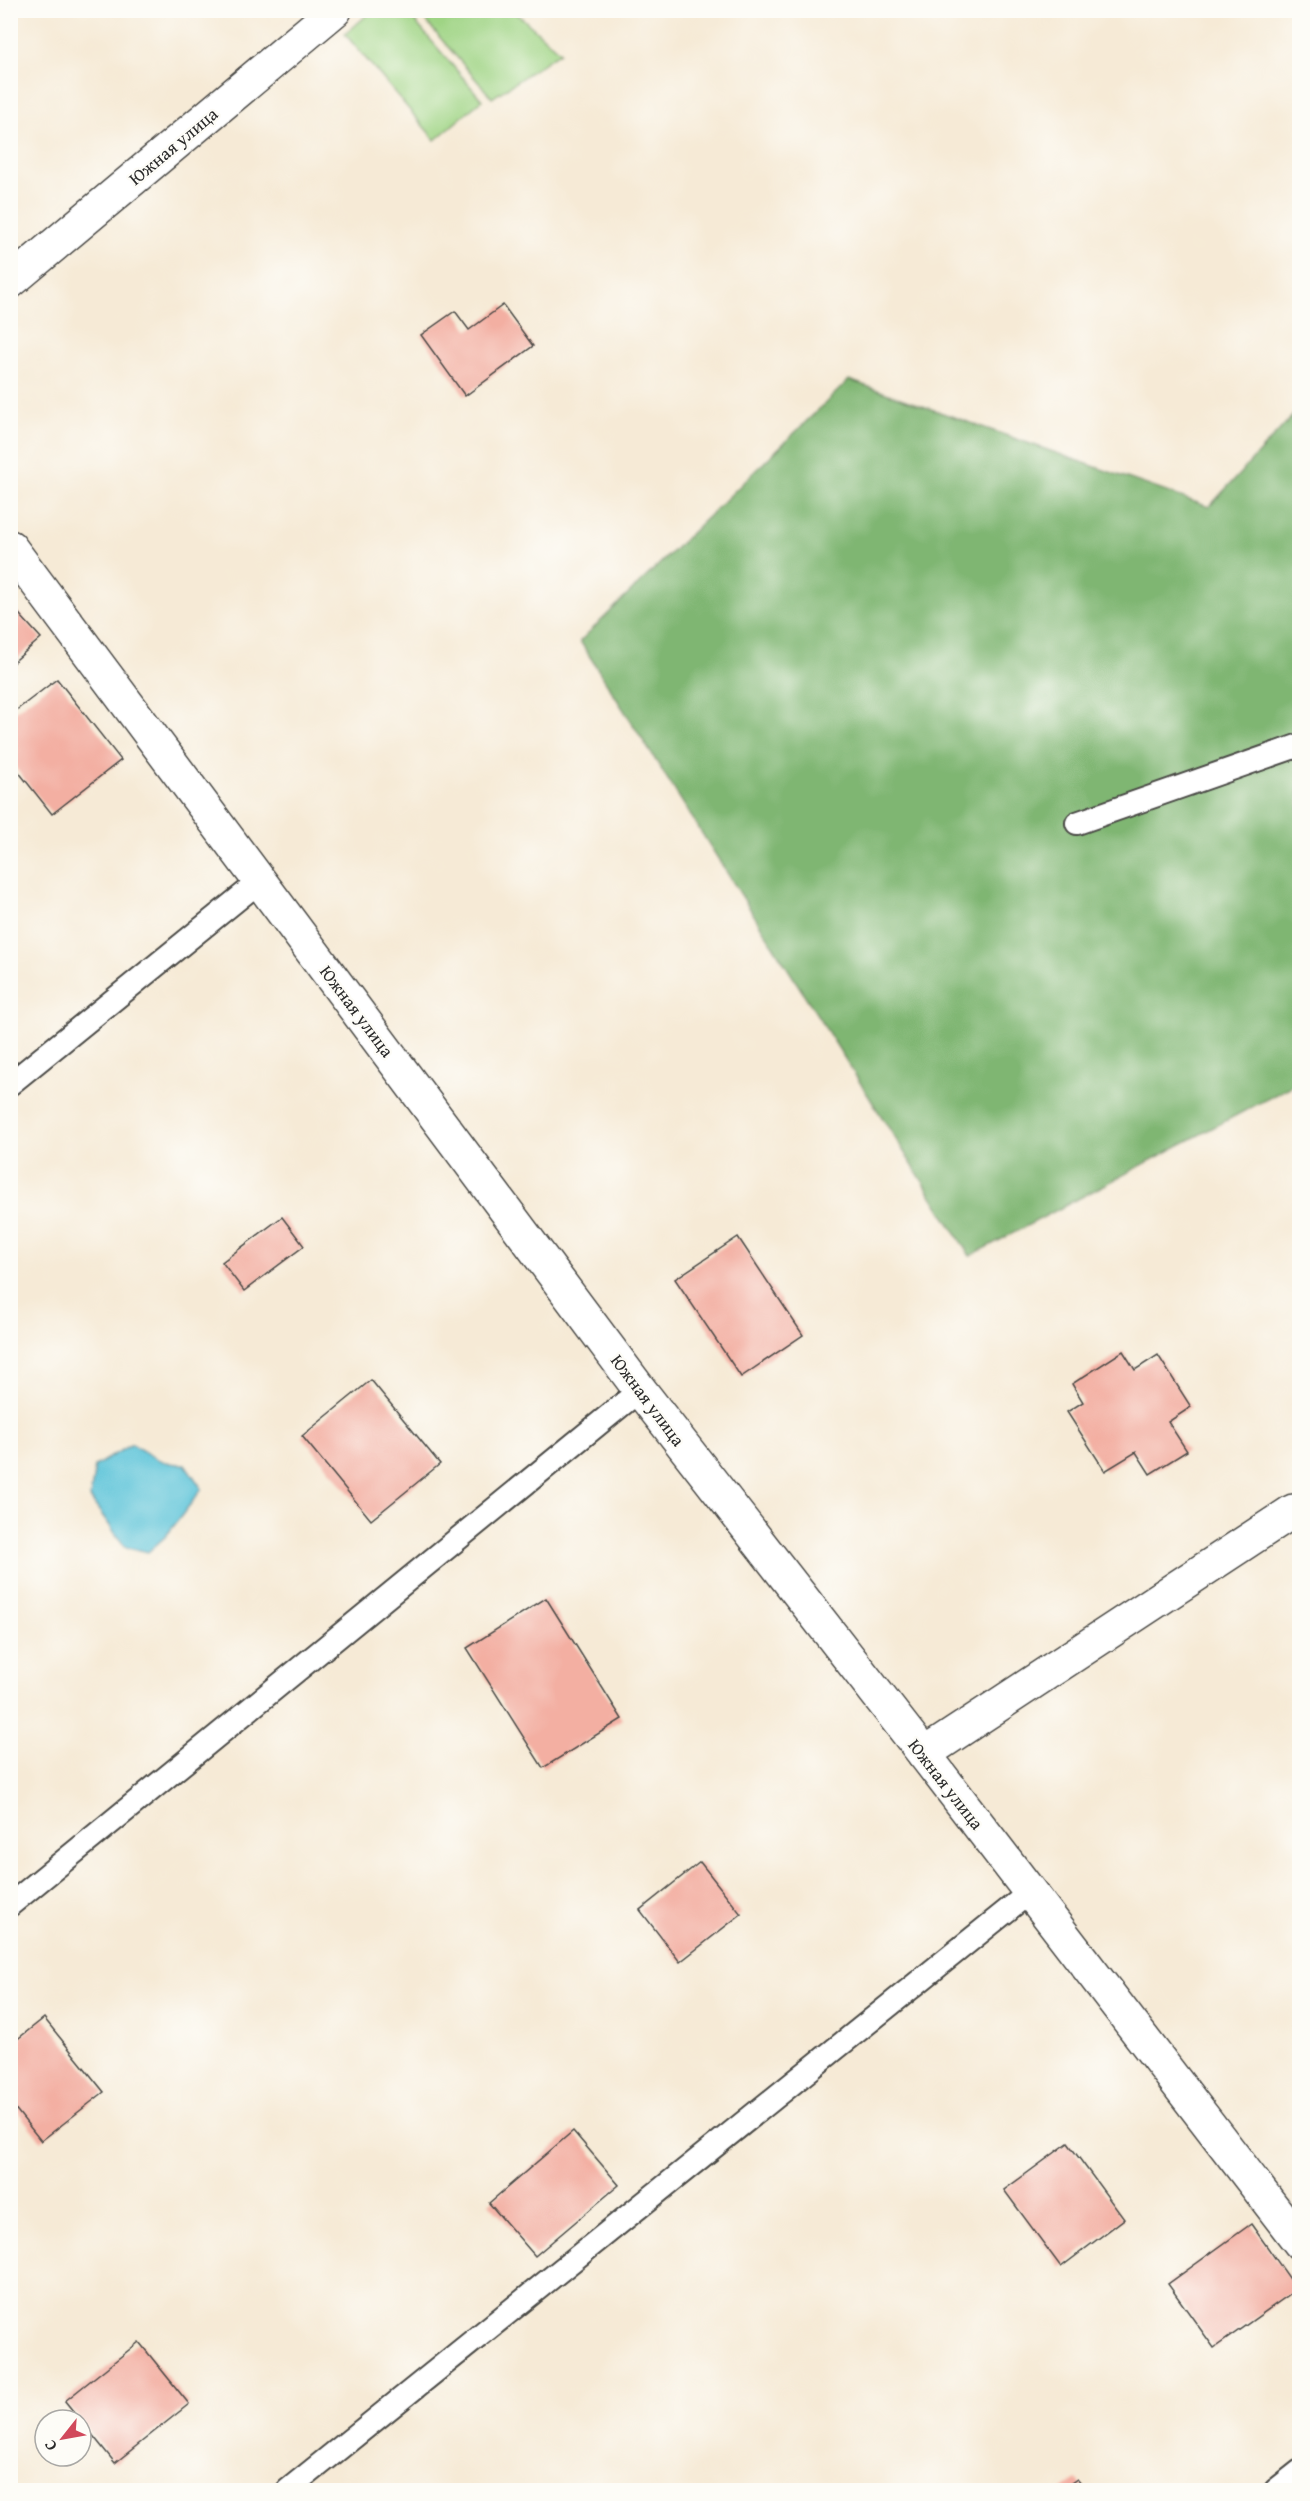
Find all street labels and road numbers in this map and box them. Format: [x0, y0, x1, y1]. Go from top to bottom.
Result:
street label: Южная улица [122, 100, 224, 191]
street label: Южная улица [313, 959, 401, 1063]
street label: Южная улица [604, 1348, 692, 1452]
street label: Южная улица [902, 1733, 991, 1836]

